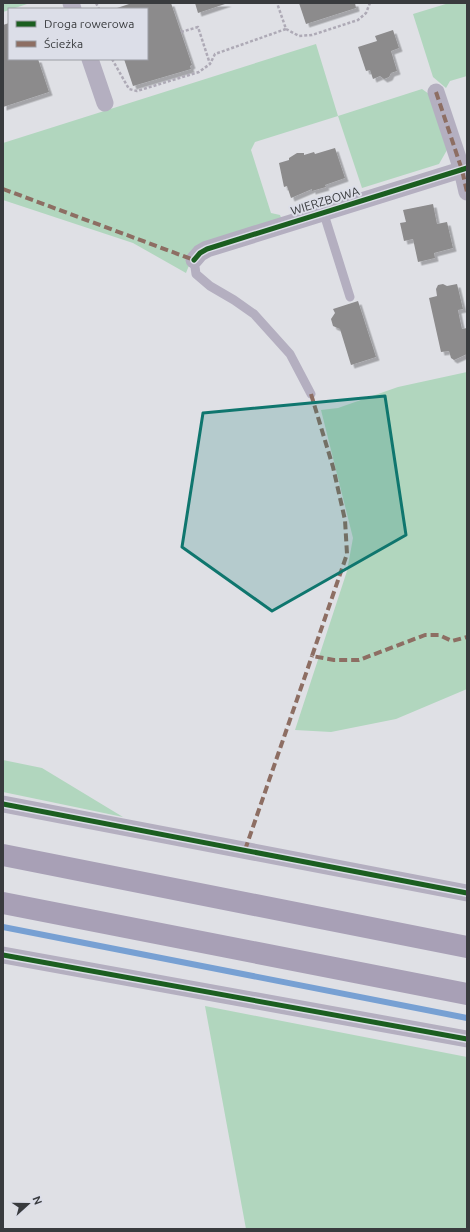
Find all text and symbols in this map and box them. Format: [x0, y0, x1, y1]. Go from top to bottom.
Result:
legend [8, 8, 148, 60]
text: Droga rowerowa [44, 17, 134, 30]
text: Ścieżka [44, 37, 83, 50]
street label: WIERZBOWA [289, 184, 361, 217]
north arrow [8, 1184, 48, 1224]
text: N [30, 1194, 44, 1206]

